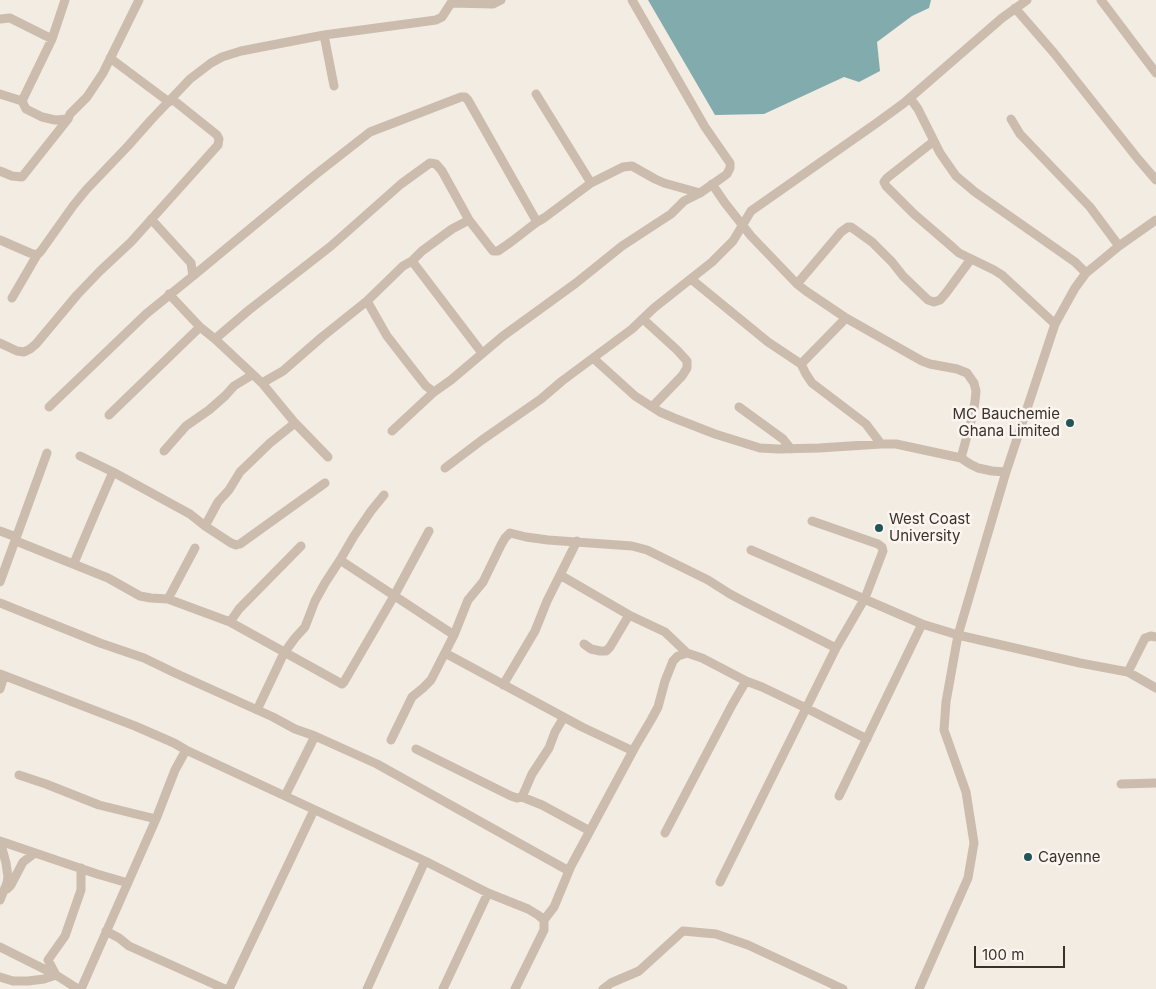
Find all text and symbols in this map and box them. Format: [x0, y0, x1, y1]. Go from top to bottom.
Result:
place label: MC Bauchemie Ghana Limited [952, 405, 1060, 440]
marker: MC Bauchemie Ghana Limited [1064, 417, 1076, 429]
place label: West Coast University [889, 510, 970, 545]
marker: West Coast University [873, 522, 885, 534]
place label: Cayenne [1038, 848, 1101, 866]
marker: Cayenne [1022, 851, 1034, 863]
scale bar [976, 936, 1067, 968]
text: 100 m [982, 945, 1024, 964]

